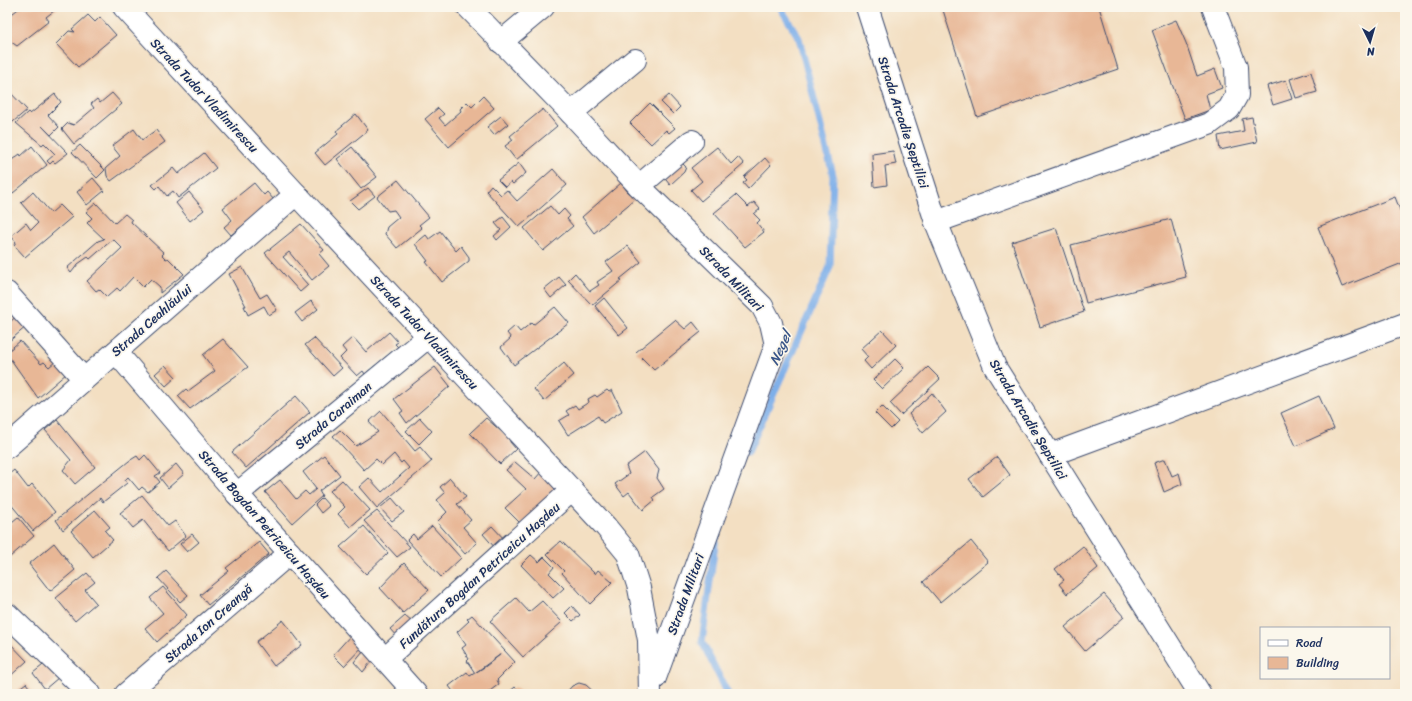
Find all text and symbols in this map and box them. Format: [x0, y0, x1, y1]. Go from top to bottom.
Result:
north arrow [1350, 22, 1390, 62]
street label: Strada Tudor Vladimirescu [145, 32, 265, 158]
text: N [1366, 42, 1376, 61]
street label: Strada Arcadie Șeptilici [871, 53, 936, 192]
street label: Strada Militari [694, 240, 770, 317]
street label: Strada Tudor Vladimirescu [365, 269, 485, 395]
street label: Strada Ceahlăului [105, 278, 198, 362]
water label: Negel [762, 324, 800, 369]
street label: Strada Arcadie Șeptilici [983, 354, 1074, 485]
street label: Strada Caraiman [289, 376, 378, 455]
street label: Strada Bogdan Petriceicu Hașdeu [193, 444, 336, 605]
street label: Fundătura Bogdan Petriceicu Hașdeu [393, 496, 566, 655]
street label: Strada Militari [660, 550, 711, 638]
street label: Strada Ion Creangă [159, 578, 258, 669]
legend [1260, 627, 1390, 679]
text: Road [1296, 632, 1323, 654]
text: Building [1296, 652, 1339, 674]

